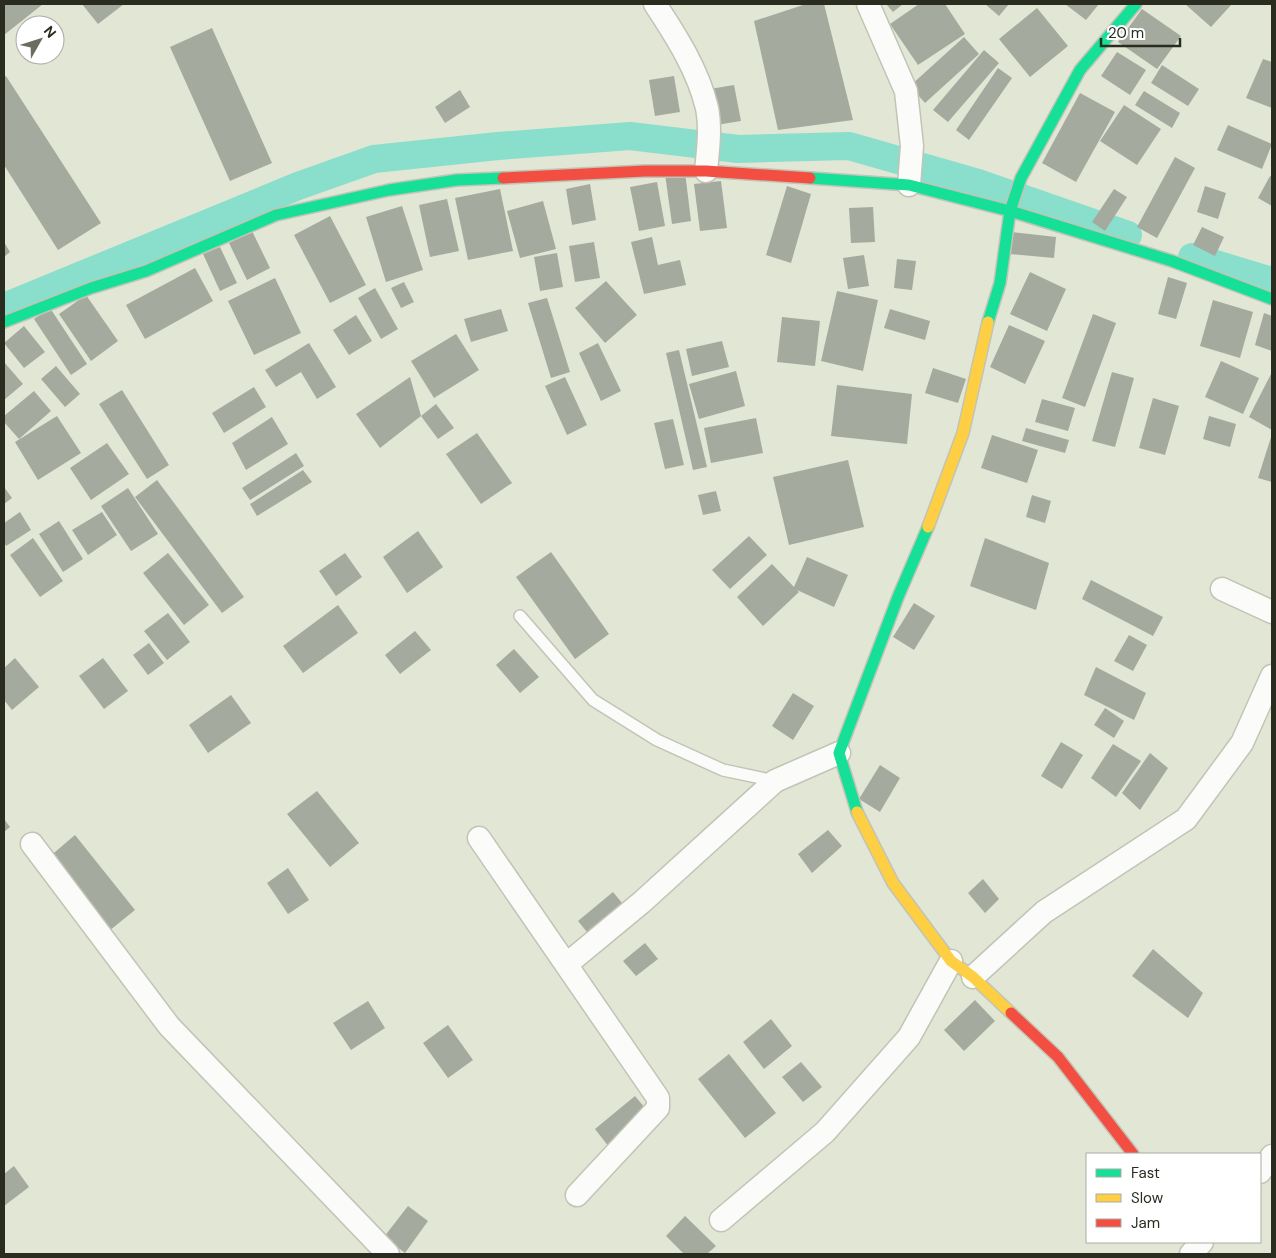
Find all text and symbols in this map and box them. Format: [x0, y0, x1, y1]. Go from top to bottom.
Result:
north arrow [15, 15, 65, 65]
scale bar [1101, 15, 1180, 47]
text: N [40, 22, 60, 41]
text: 20 m [1108, 23, 1144, 43]
legend [1086, 1153, 1261, 1243]
text: Fast [1131, 1163, 1160, 1183]
text: Slow [1131, 1188, 1164, 1208]
text: Jam [1131, 1213, 1160, 1233]

